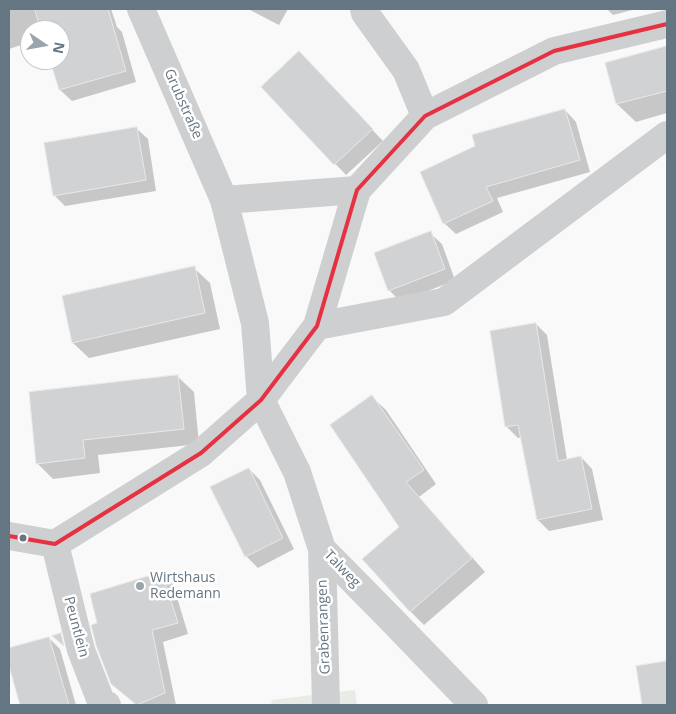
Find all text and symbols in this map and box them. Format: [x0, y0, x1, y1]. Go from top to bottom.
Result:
north arrow [20, 20, 70, 70]
text: N [49, 40, 70, 56]
street label: Grubstraße [160, 66, 206, 142]
unlabelled marker [18, 533, 28, 543]
street label: Talweg [320, 547, 364, 591]
place label: Wirtshaus Redemann [150, 570, 221, 602]
street label: Grabenrangen [314, 579, 334, 675]
marker: Wirtshaus Redemann [134, 580, 146, 592]
street label: Peuntlein [60, 595, 92, 659]

